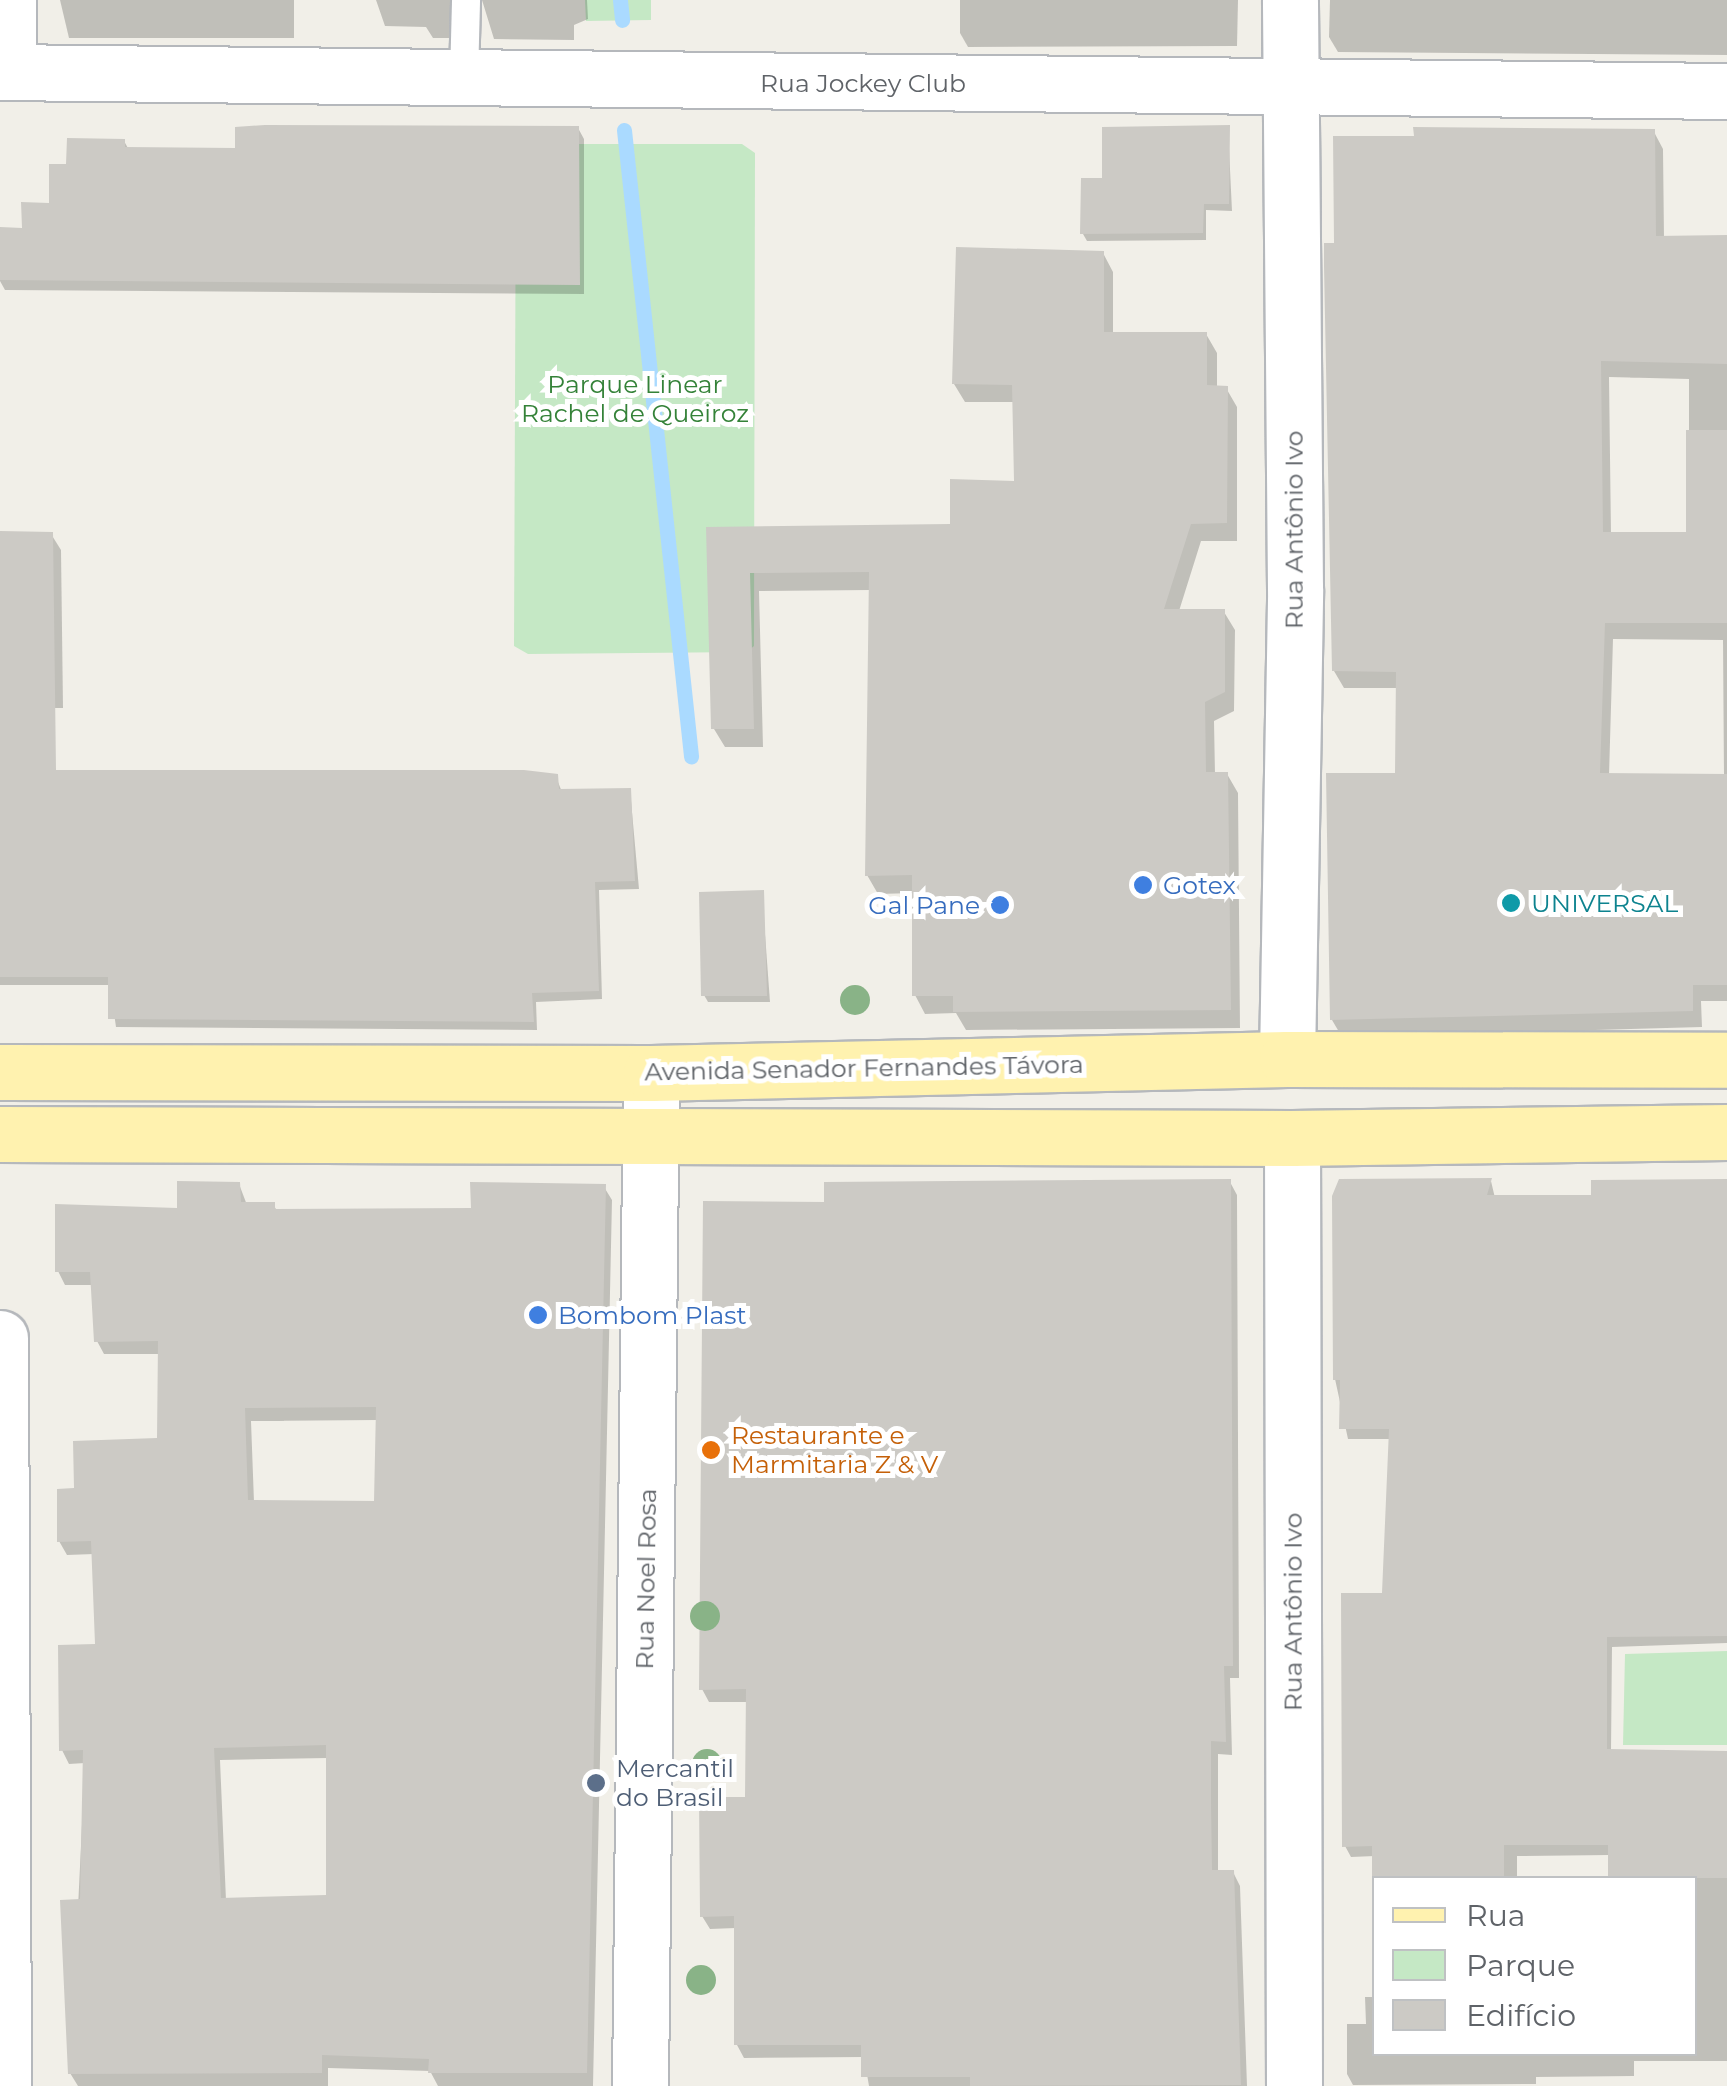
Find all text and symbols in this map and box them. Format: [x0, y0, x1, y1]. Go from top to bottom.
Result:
street label: Rua Jockey Club [760, 68, 966, 98]
park label: Parque Linear Rachel de Queiroz [521, 370, 749, 429]
street label: Rua Antônio Ivo [1279, 431, 1309, 629]
place label: Gotex [1163, 870, 1236, 900]
marker: Gotex [1132, 874, 1154, 896]
place label: UNIVERSAL [1531, 888, 1678, 918]
place label: Gal Pane [868, 890, 980, 920]
marker: UNIVERSAL [1500, 892, 1522, 914]
marker: Gal Pane [989, 894, 1011, 916]
street label: Avenida Senador Fernandes Távora [644, 1049, 1084, 1087]
place label: Bombom Plast [558, 1300, 747, 1330]
marker: Bombom Plast [527, 1304, 549, 1326]
place label: Restaurante e Marmitaria Z & V [731, 1421, 938, 1480]
marker: Restaurante e Marmitaria Z & V [700, 1439, 722, 1461]
street label: Rua Noel Rosa [629, 1488, 663, 1670]
street label: Rua Antônio Ivo [1278, 1513, 1308, 1711]
place label: Mercantil do Brasil [616, 1754, 734, 1813]
marker: Mercantil do Brasil [585, 1772, 607, 1794]
legend [1372, 1876, 1697, 2056]
text: Rua [1466, 1897, 1526, 1934]
text: Parque [1466, 1947, 1575, 1984]
text: Edifício [1466, 1997, 1576, 2034]

